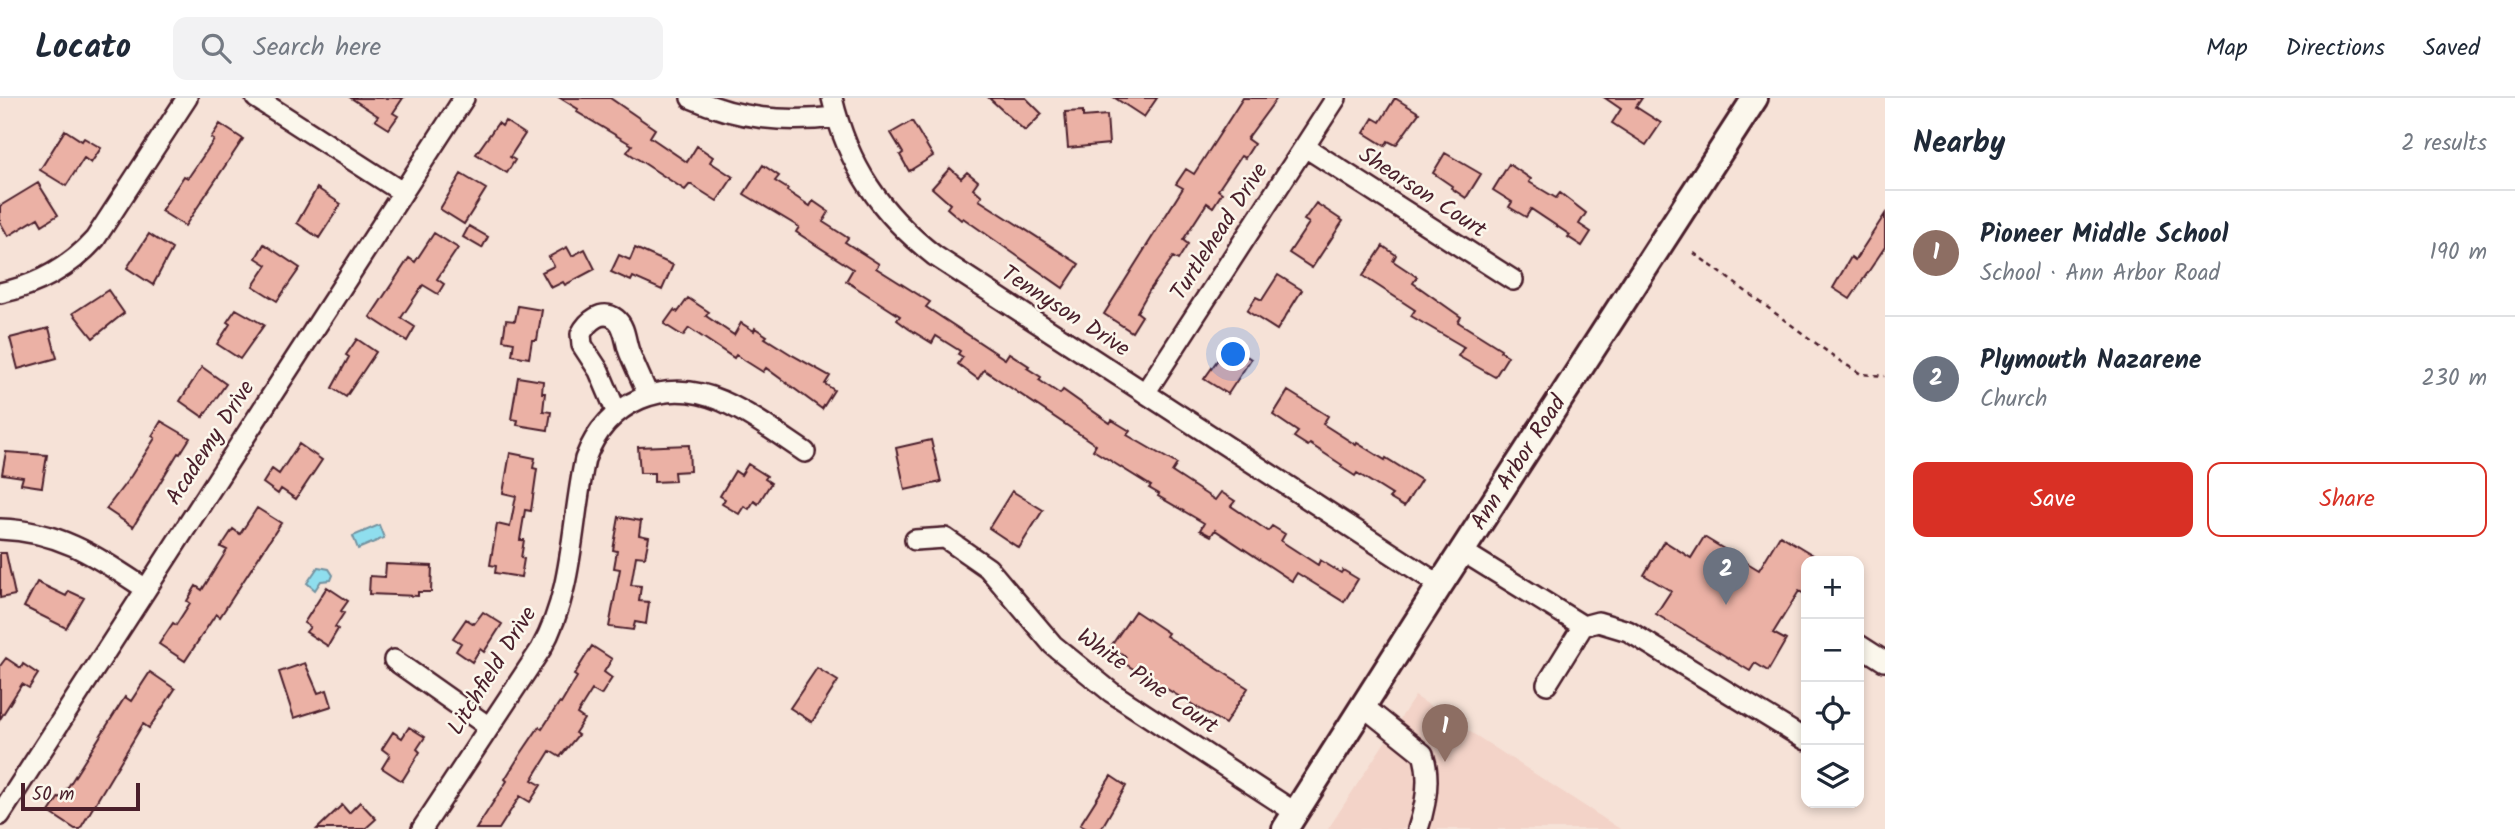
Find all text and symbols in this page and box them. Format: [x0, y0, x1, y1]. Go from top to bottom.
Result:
search box [173, 17, 663, 80]
text: Locato [35, 22, 131, 75]
text: Search here [253, 27, 381, 69]
icon: search [197, 29, 235, 67]
text: Map [2206, 29, 2248, 68]
text: Directions [2286, 29, 2385, 68]
text: Saved [2423, 29, 2480, 68]
text: Nearby [1913, 120, 2005, 168]
text: 2 results [2401, 126, 2487, 162]
street label: Shearson Court [1351, 138, 1494, 249]
street label: Turtlehead Drive [1162, 156, 1278, 308]
text: Pioneer Middle School [1980, 214, 2228, 256]
text: 1 [1933, 235, 1939, 271]
text: 190 m [2430, 235, 2487, 271]
text: School · Ann Arbor Road [1980, 256, 2220, 292]
street label: Tennyson Drive [993, 257, 1137, 367]
your location [1216, 337, 1250, 371]
text: Plymouth Nazarene [1980, 340, 2201, 382]
text: 2 [1929, 361, 1943, 397]
text: 230 m [2421, 361, 2487, 397]
street label: Academy Drive [157, 373, 265, 513]
text: Church [1980, 382, 2047, 418]
street label: Ann Arbor Road [1462, 388, 1577, 538]
button: Save [1913, 462, 2193, 537]
button: Share [2207, 462, 2487, 537]
pin: 2 [1703, 547, 1749, 605]
map controls [1801, 556, 1864, 808]
button: + [1801, 556, 1864, 619]
street label: Litchfield Drive [439, 599, 547, 743]
button: − [1801, 619, 1864, 682]
street label: White Pine Court [1069, 620, 1226, 745]
button: locate [1801, 682, 1864, 745]
pin: 1 [1422, 704, 1468, 762]
button: layers [1801, 745, 1864, 808]
scale bar [21, 780, 140, 812]
text: 50 m [32, 780, 74, 810]

